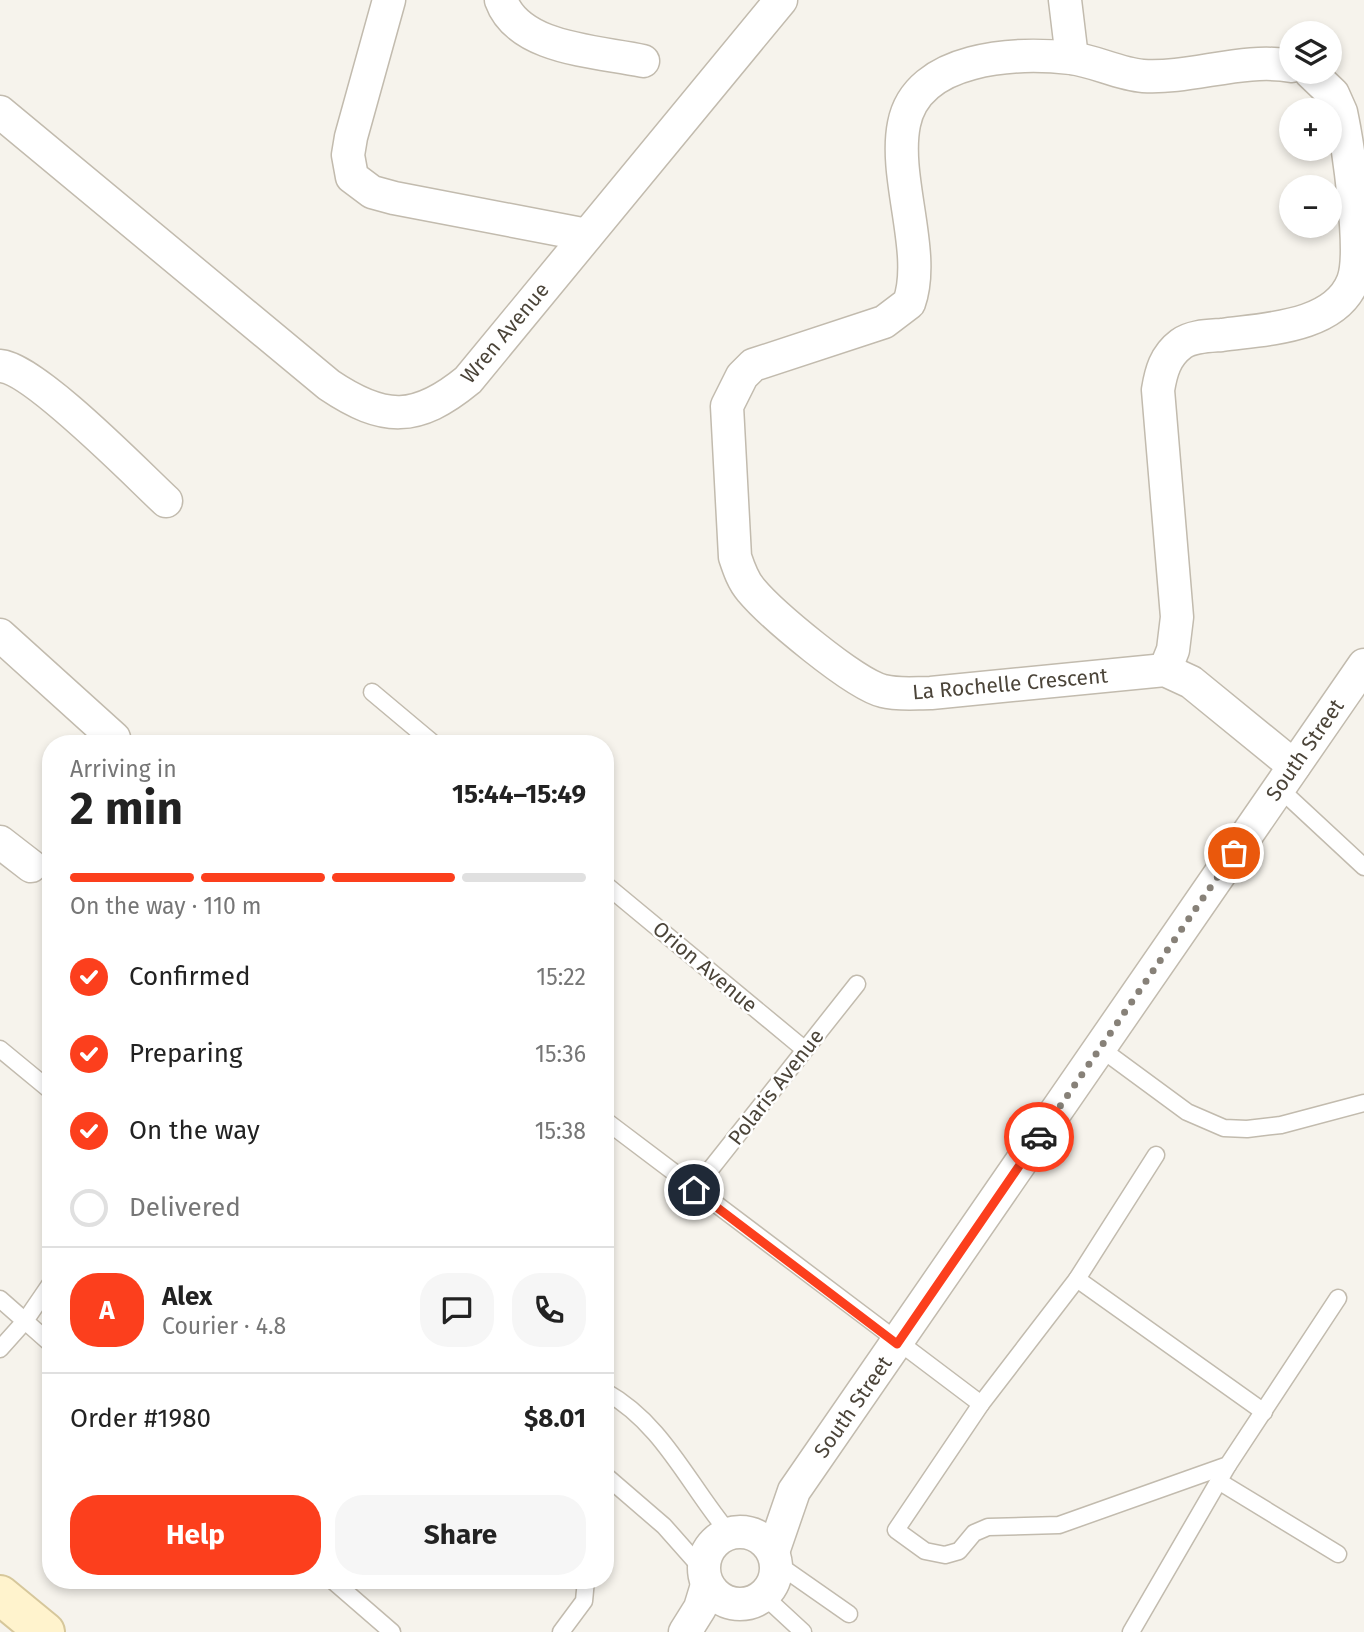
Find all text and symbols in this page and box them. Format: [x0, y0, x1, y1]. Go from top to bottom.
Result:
map controls [1279, 21, 1342, 238]
button: layers [1279, 21, 1342, 84]
button: + [1279, 98, 1342, 161]
button: − [1279, 175, 1342, 238]
street label: Wren Avenue [455, 277, 555, 389]
street label: La Rochelle Crescent [911, 662, 1109, 705]
street label: South Street [1260, 694, 1350, 806]
text: Arriving in [70, 755, 177, 783]
text: 15:44–15:49 [452, 779, 586, 810]
text: 2 min [70, 781, 183, 836]
pin [1204, 823, 1264, 883]
icon: bag [1215, 834, 1253, 872]
text: On the way · 110 m [70, 892, 262, 920]
street label: Orion Avenue [647, 916, 763, 1018]
icon: check [70, 958, 108, 996]
text: Confirmed [129, 961, 250, 992]
text: 15:22 [536, 963, 586, 991]
street label: Polaris Avenue [723, 1024, 829, 1150]
icon: check [70, 1035, 108, 1073]
text: Preparing [129, 1038, 242, 1069]
text: 15:36 [535, 1040, 586, 1068]
courier [1004, 1102, 1074, 1172]
icon: check [70, 1112, 108, 1150]
text: On the way [129, 1115, 260, 1146]
text: 15:38 [535, 1117, 586, 1145]
icon: car [1020, 1118, 1058, 1156]
pin [664, 1160, 724, 1220]
icon: home [675, 1171, 713, 1209]
text: Delivered [129, 1192, 241, 1223]
button: chat [420, 1273, 494, 1347]
button: phone [512, 1273, 586, 1347]
text: Alex [162, 1281, 212, 1312]
text: A [99, 1295, 115, 1326]
text: Courier · 4.8 [162, 1312, 286, 1340]
street label: South Street [808, 1351, 898, 1463]
text: Order #1980 [70, 1403, 211, 1434]
text: $8.01 [524, 1403, 586, 1434]
button: Help [70, 1495, 321, 1575]
button: Share [335, 1495, 586, 1575]

